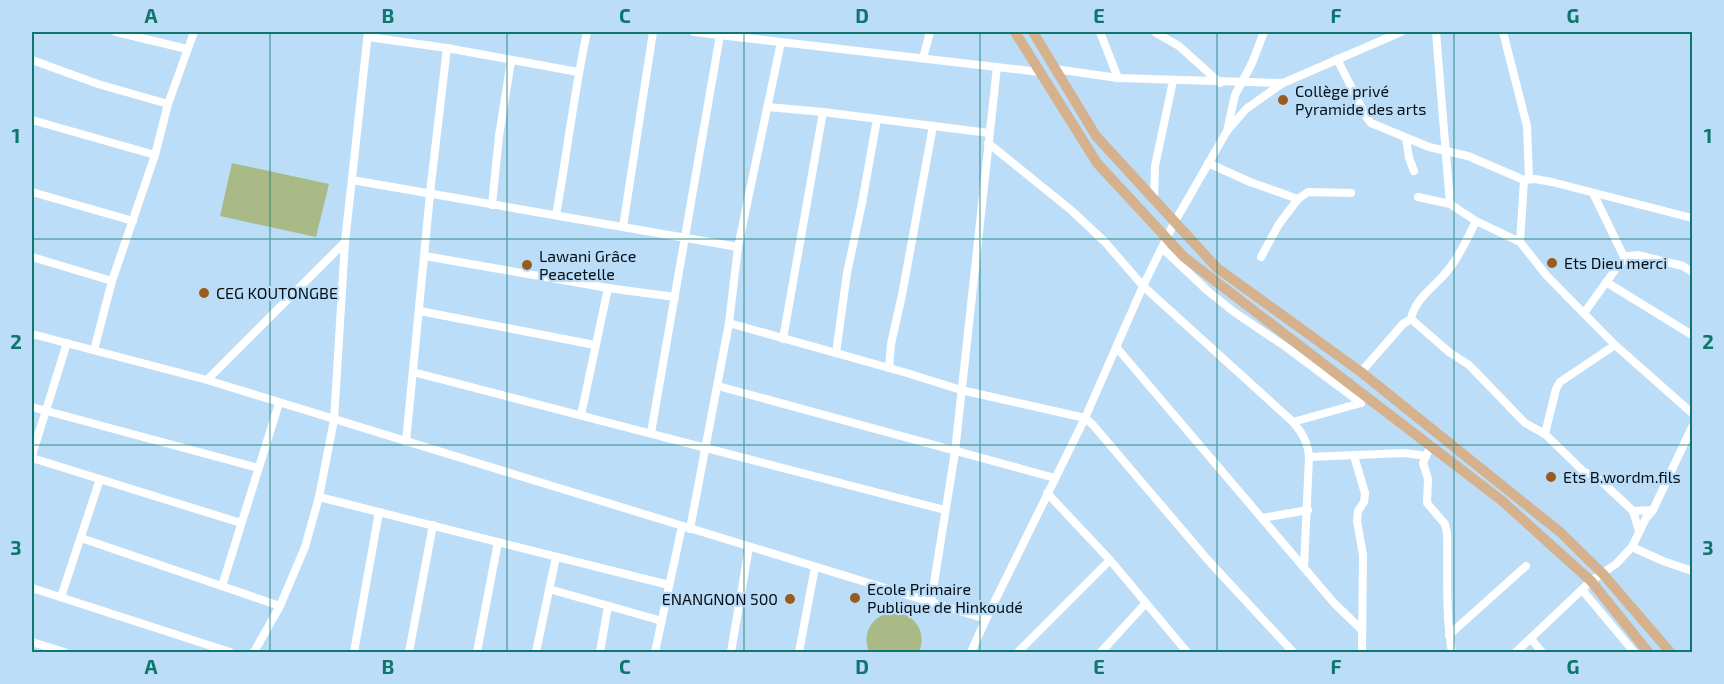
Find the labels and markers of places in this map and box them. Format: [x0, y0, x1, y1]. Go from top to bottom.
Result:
place label: Collège privé Pyramide des arts [1295, 81, 1426, 118]
marker: Collège privé Pyramide des arts [1276, 93, 1290, 107]
place label: Lawani Grâce Peacetelle [539, 246, 636, 283]
place label: Ets Dieu merci [1564, 253, 1667, 272]
marker: Ets Dieu merci [1545, 256, 1559, 270]
marker: Lawani Grâce Peacetelle [520, 258, 534, 272]
place label: CEG KOUTONGBE [216, 283, 338, 302]
marker: CEG KOUTONGBE [197, 286, 211, 300]
place label: Ets B.wordm.fils [1563, 467, 1681, 486]
marker: Ets B.wordm.fils [1544, 470, 1558, 484]
place label: Ecole Primaire Publique de Hinkoudé [867, 579, 1023, 616]
place label: ENANGNON 500 [662, 589, 778, 608]
marker: Ecole Primaire Publique de Hinkoudé [848, 591, 862, 605]
marker: ENANGNON 500 [783, 592, 797, 606]

